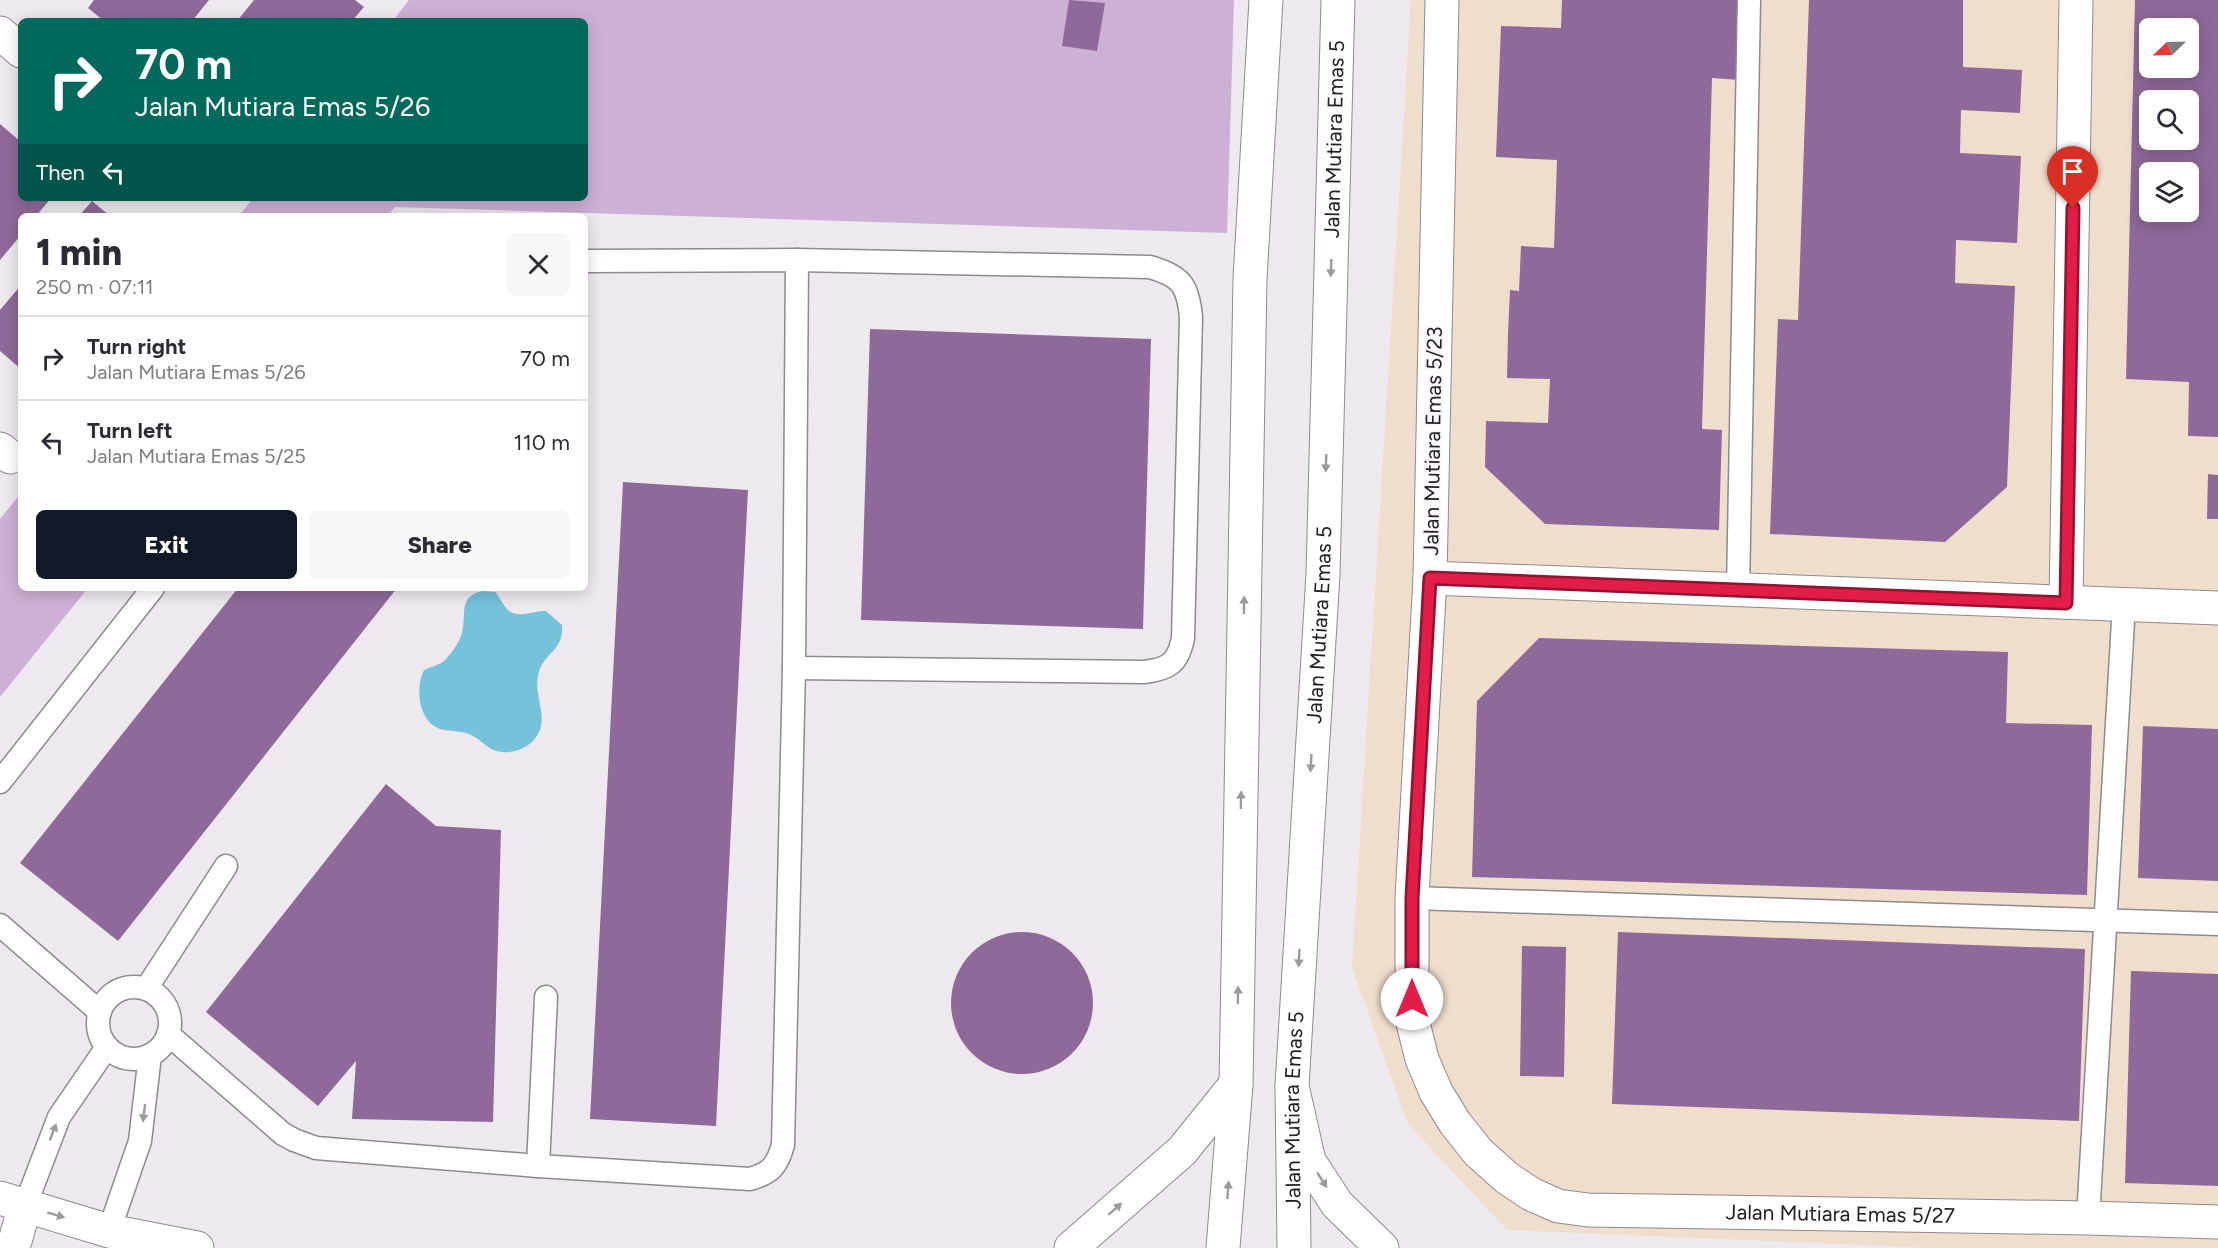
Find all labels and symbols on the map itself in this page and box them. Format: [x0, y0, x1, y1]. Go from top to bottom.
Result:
north arrow [2139, 18, 2199, 78]
street label: Jalan Mutiara Emas 5 [1319, 40, 1349, 238]
pin [2047, 146, 2098, 208]
one-way arrow [1326, 259, 1336, 278]
street label: Jalan Mutiara Emas 5/23 [1418, 326, 1447, 556]
one-way arrow [1321, 454, 1330, 473]
street label: Jalan Mutiara Emas 5 [1301, 526, 1336, 724]
one-way arrow [1239, 596, 1249, 615]
one-way arrow [1307, 753, 1316, 772]
one-way arrow [1236, 791, 1246, 810]
one-way arrow [1295, 948, 1304, 967]
position arrow [1380, 967, 1444, 1031]
one-way arrow [1233, 986, 1243, 1005]
street label: Jalan Mutiara Emas 5 [1279, 1010, 1309, 1209]
one-way arrow [139, 1104, 148, 1123]
one-way arrow [49, 1123, 59, 1141]
one-way arrow [1316, 1172, 1328, 1188]
one-way arrow [1223, 1180, 1233, 1199]
street label: Jalan Mutiara Emas 5/27 [1726, 1199, 1955, 1228]
one-way arrow [1107, 1203, 1122, 1216]
one-way arrow [47, 1211, 65, 1220]

